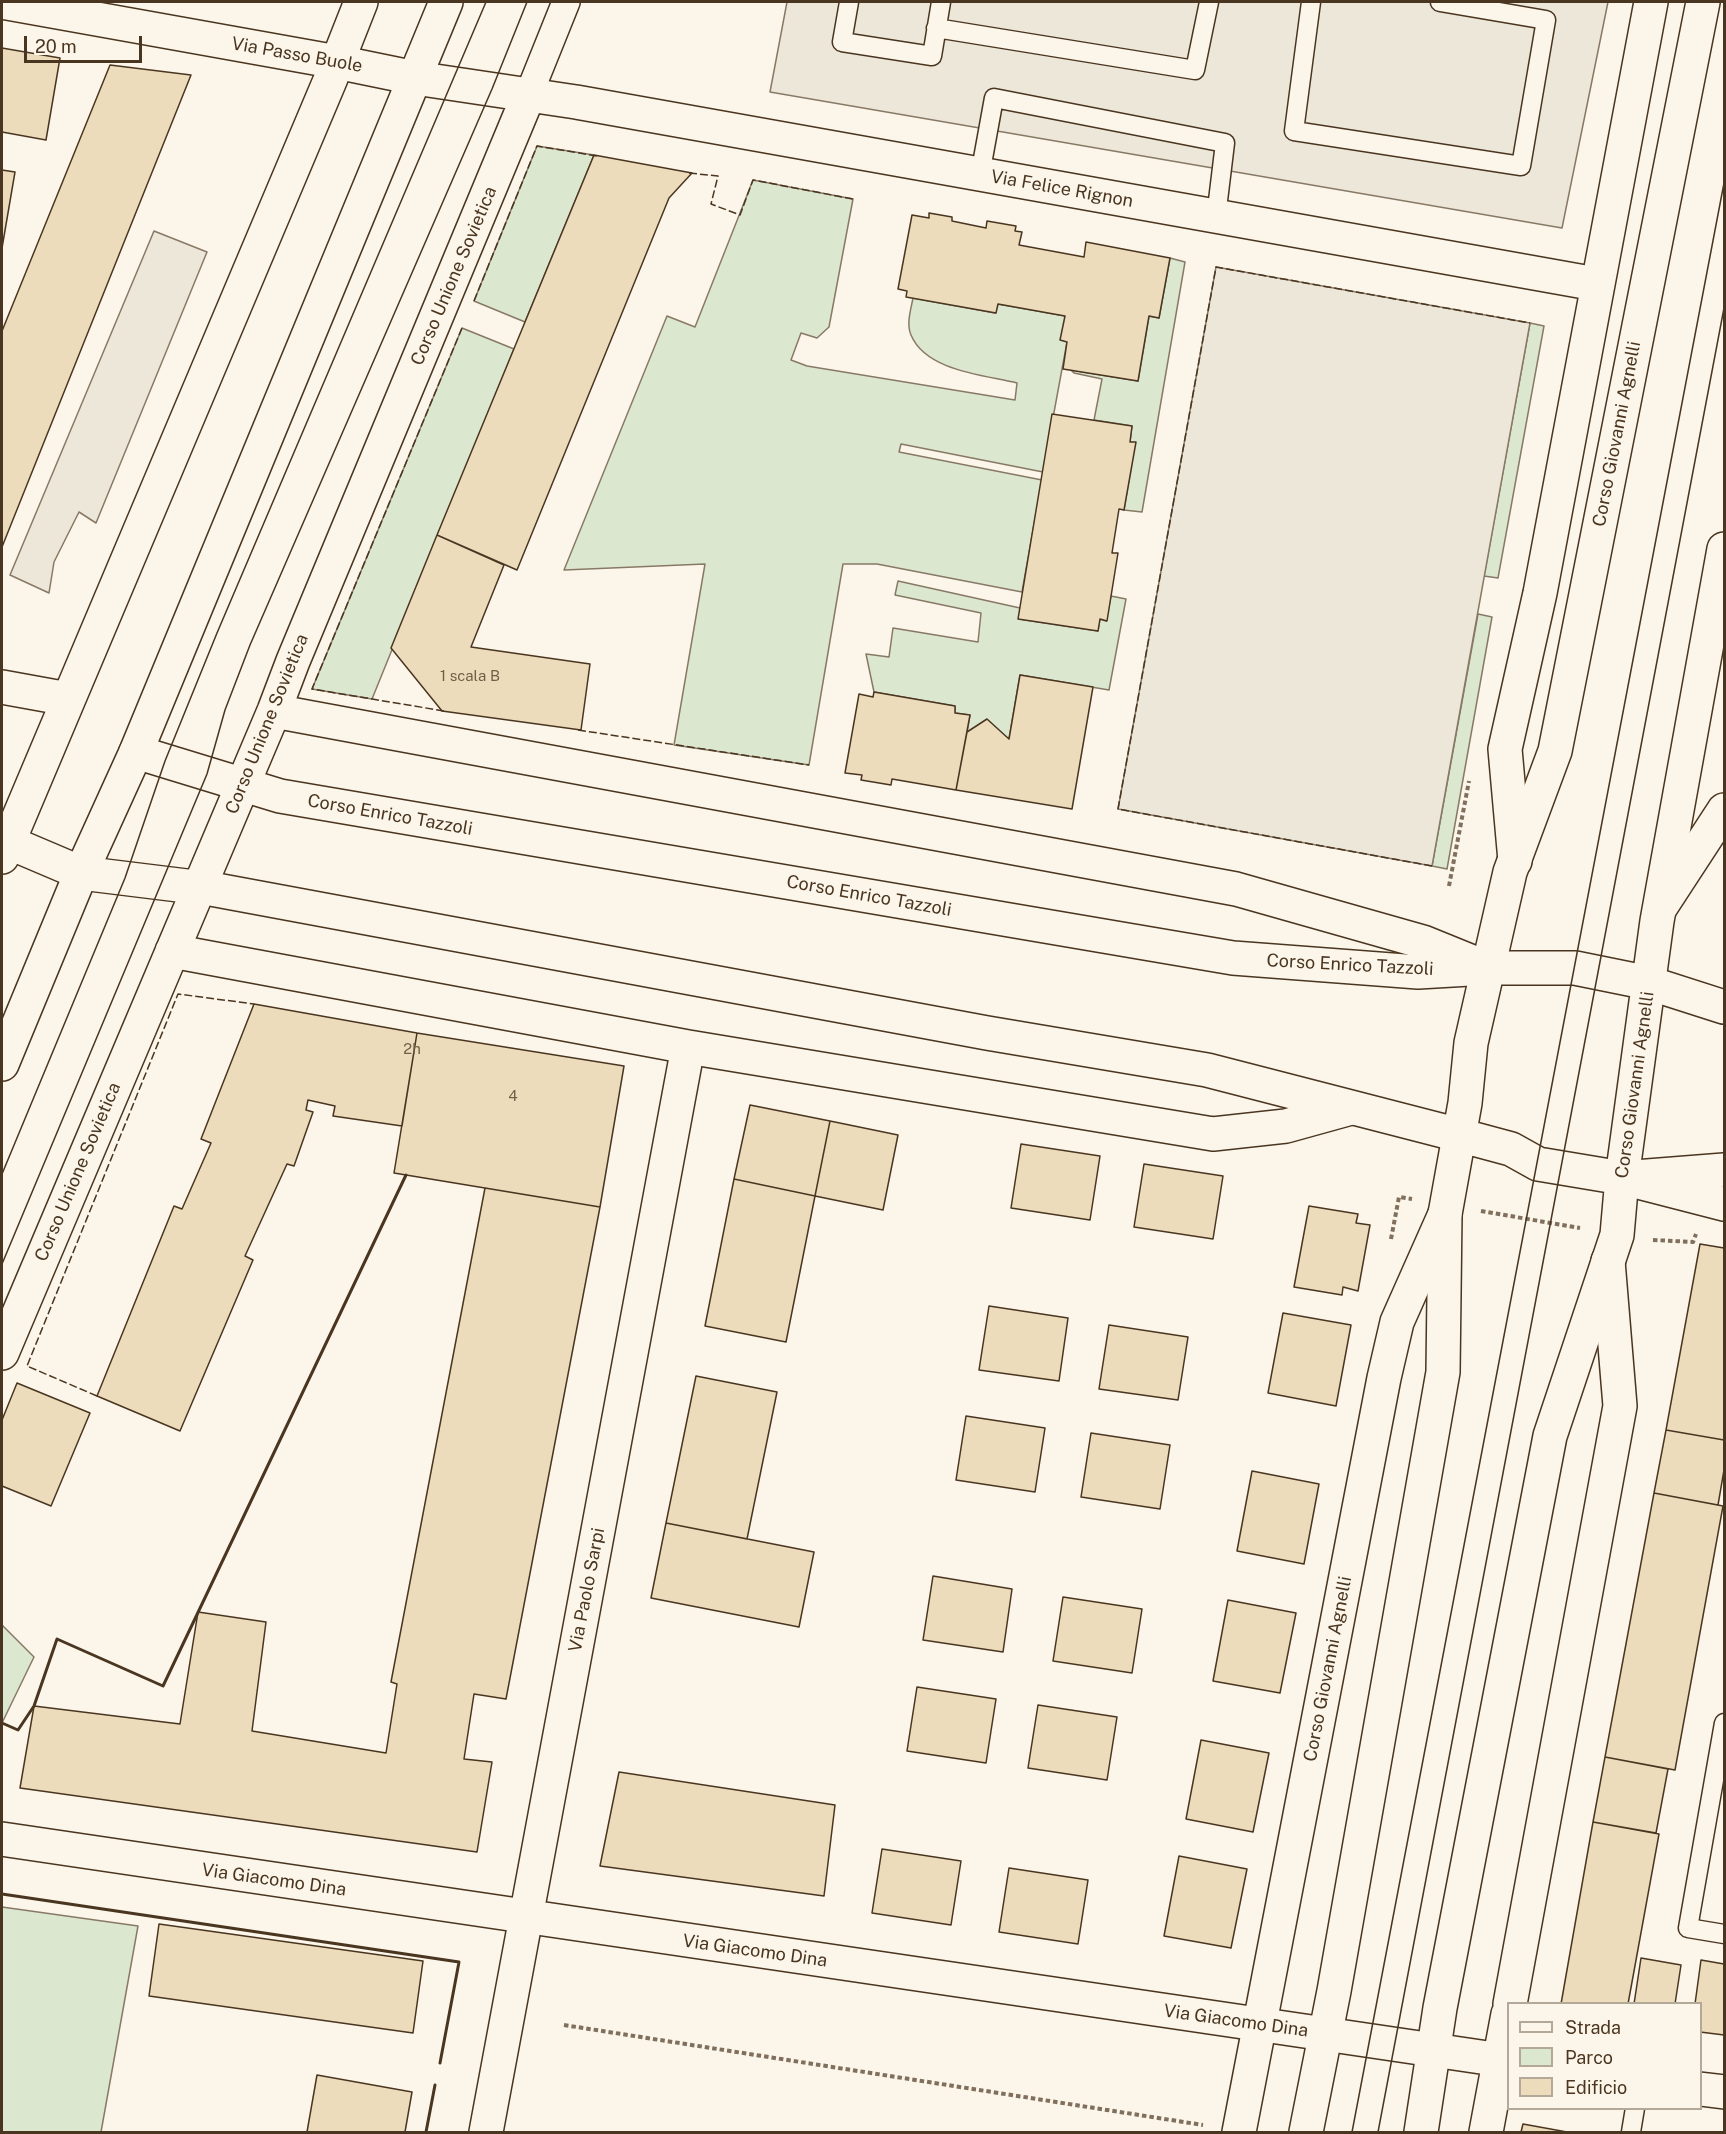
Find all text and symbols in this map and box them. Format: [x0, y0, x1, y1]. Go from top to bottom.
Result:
scale bar [27, 24, 146, 62]
street label: Via Passo Buole [230, 33, 364, 77]
text: 20 m [35, 36, 77, 57]
street label: Via Felice Rignon [989, 166, 1135, 212]
street label: Corso Unione Sovietica [407, 183, 501, 369]
street label: Corso Giovanni Agnelli [1588, 339, 1646, 529]
street label: Corso Unione Sovietica [221, 631, 313, 817]
house number: 1 scala B [440, 667, 500, 685]
street label: Corso Enrico Tazzoli [306, 790, 474, 840]
street label: Corso Enrico Tazzoli [785, 871, 953, 921]
street label: Corso Enrico Tazzoli [1266, 950, 1434, 980]
street label: Corso Giovanni Agnelli [1611, 990, 1659, 1180]
house number: 2h [403, 1040, 421, 1058]
street label: Corso Unione Sovietica [31, 1079, 125, 1265]
house number: 4 [508, 1087, 518, 1105]
street label: Via Paolo Sarpi [564, 1526, 610, 1654]
street label: Corso Giovanni Agnelli [1299, 1574, 1357, 1764]
street label: Via Giacomo Dina [200, 1859, 348, 1901]
street label: Via Giacomo Dina [681, 1930, 829, 1972]
street label: Via Giacomo Dina [1162, 2000, 1310, 2042]
legend [1507, 2002, 1702, 2110]
text: Strada [1565, 2017, 1621, 2038]
text: Parco [1565, 2047, 1613, 2068]
text: Edificio [1565, 2077, 1627, 2098]

